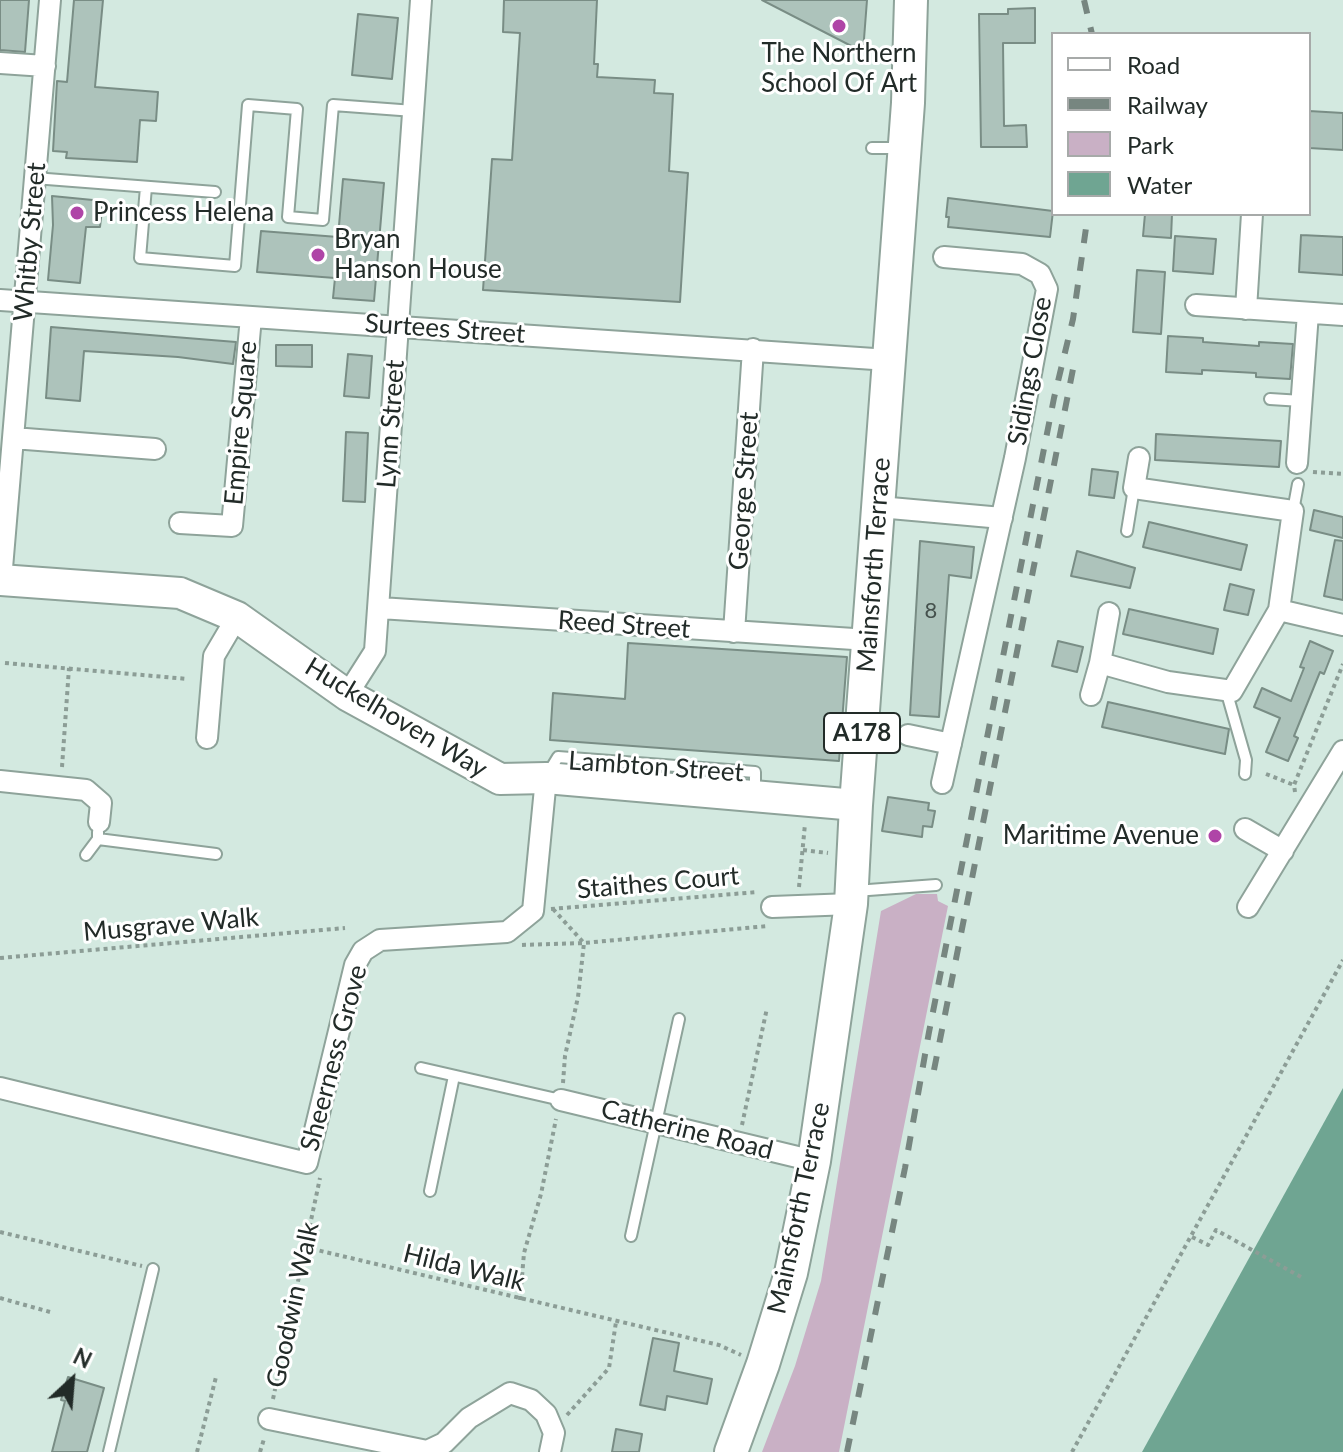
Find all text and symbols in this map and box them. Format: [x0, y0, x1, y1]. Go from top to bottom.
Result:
marker: The Northern School Of Art [830, 17, 848, 35]
legend [1051, 32, 1311, 216]
place label: The Northern School Of Art [761, 38, 917, 100]
text: Road [1127, 50, 1180, 79]
text: Railway [1127, 90, 1208, 119]
text: Park [1127, 130, 1174, 159]
street label: Whitby Street [8, 161, 52, 323]
text: Water [1127, 170, 1192, 199]
place label: Princess Helena [93, 197, 274, 229]
marker: Princess Helena [68, 204, 86, 222]
place label: Bryan Hanson House [334, 224, 502, 286]
marker: Bryan Hanson House [309, 246, 327, 264]
street label: Sidings Close [1002, 294, 1058, 448]
street label: Surtees Street [364, 308, 526, 350]
street label: Empire Square [218, 340, 264, 506]
street label: Lynn Street [371, 359, 411, 489]
street label: George Street [723, 411, 765, 571]
street label: Mainsforth Terrace [851, 456, 897, 674]
house number: 8 [925, 598, 937, 624]
street label: Reed Street [557, 605, 691, 645]
street label: Huckelhoven Way [299, 651, 493, 785]
road number: A178 [824, 713, 900, 753]
street label: Lambton Street [567, 745, 745, 789]
place label: Maritime Avenue [1003, 820, 1199, 852]
marker: Maritime Avenue [1206, 827, 1224, 845]
street label: Staithes Court [576, 860, 740, 906]
street label: Musgrave Walk [82, 902, 260, 948]
street label: Sheerness Grove [294, 961, 374, 1155]
street label: Catherine Road [598, 1094, 776, 1166]
street label: Mainsforth Terrace [761, 1099, 837, 1317]
street label: Goodwin Walk [260, 1219, 326, 1391]
street label: Hilda Walk [400, 1238, 528, 1298]
north arrow [32, 1340, 112, 1420]
text: N [69, 1342, 96, 1374]

